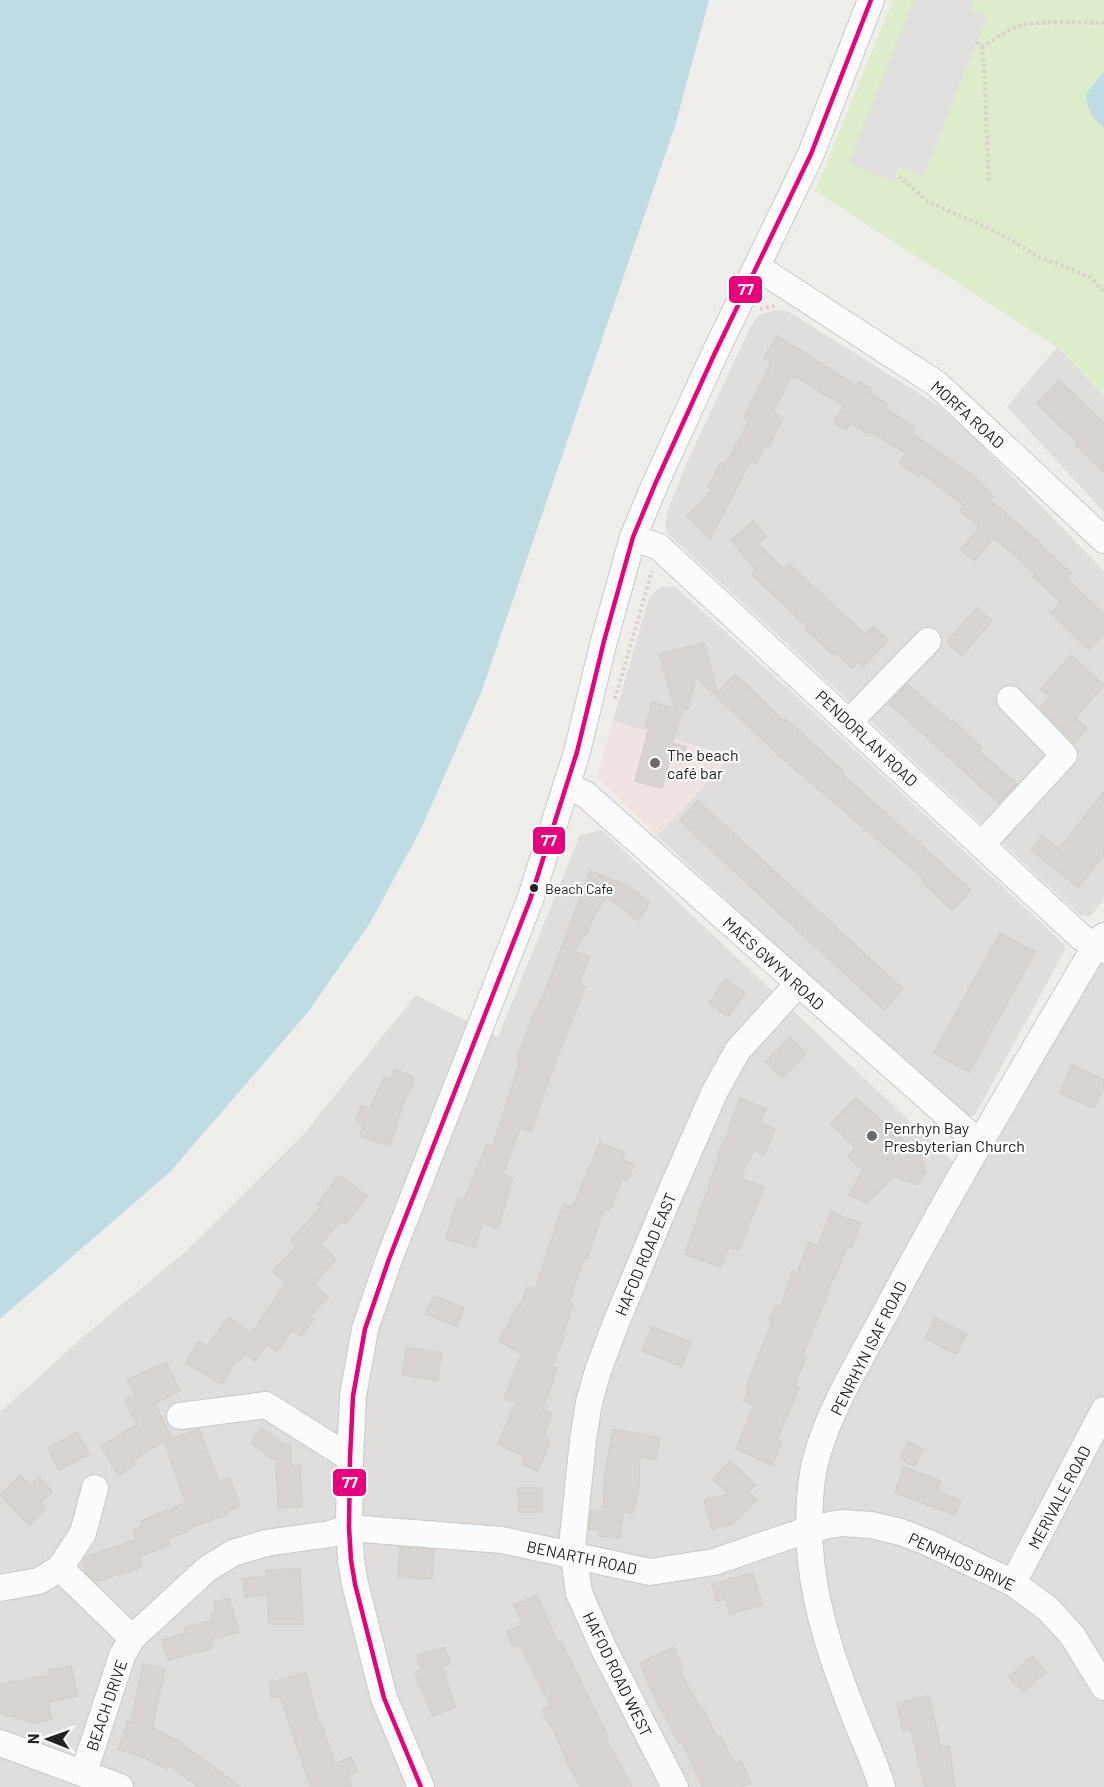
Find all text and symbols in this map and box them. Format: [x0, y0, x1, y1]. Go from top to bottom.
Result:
line badge: 77 [728, 275, 763, 304]
text: 77 [738, 279, 754, 298]
street label: MORFA ROAD [928, 376, 1008, 452]
street label: PENDORLAN ROAD [812, 686, 922, 790]
place label: The beach café bar [667, 745, 739, 782]
marker: The beach café bar [648, 756, 662, 770]
line badge: 77 [532, 826, 566, 855]
text: 77 [541, 830, 557, 849]
place label: Beach Cafe [545, 880, 613, 897]
marker: Beach Cafe [528, 882, 540, 894]
street label: MAES GWYN ROAD [720, 913, 828, 1013]
place label: Penrhyn Bay Presbyterian Church [884, 1118, 1025, 1155]
marker: Penrhyn Bay Presbyterian Church [865, 1129, 879, 1143]
street label: HAFOD ROAD EAST [611, 1190, 679, 1318]
street label: PENRHYN ISAF ROAD [826, 1278, 910, 1418]
street label: MERIVALE ROAD [1024, 1442, 1094, 1552]
line badge: 77 [332, 1468, 367, 1497]
text: 77 [342, 1472, 358, 1491]
street label: PENRHOS DRIVE [906, 1528, 1018, 1594]
street label: BENARTH ROAD [525, 1536, 639, 1578]
street label: HAFOD ROAD WEST [580, 1608, 656, 1740]
street label: BEACH DRIVE [82, 1657, 130, 1753]
north arrow [18, 1709, 78, 1769]
text: N [23, 1733, 42, 1744]

